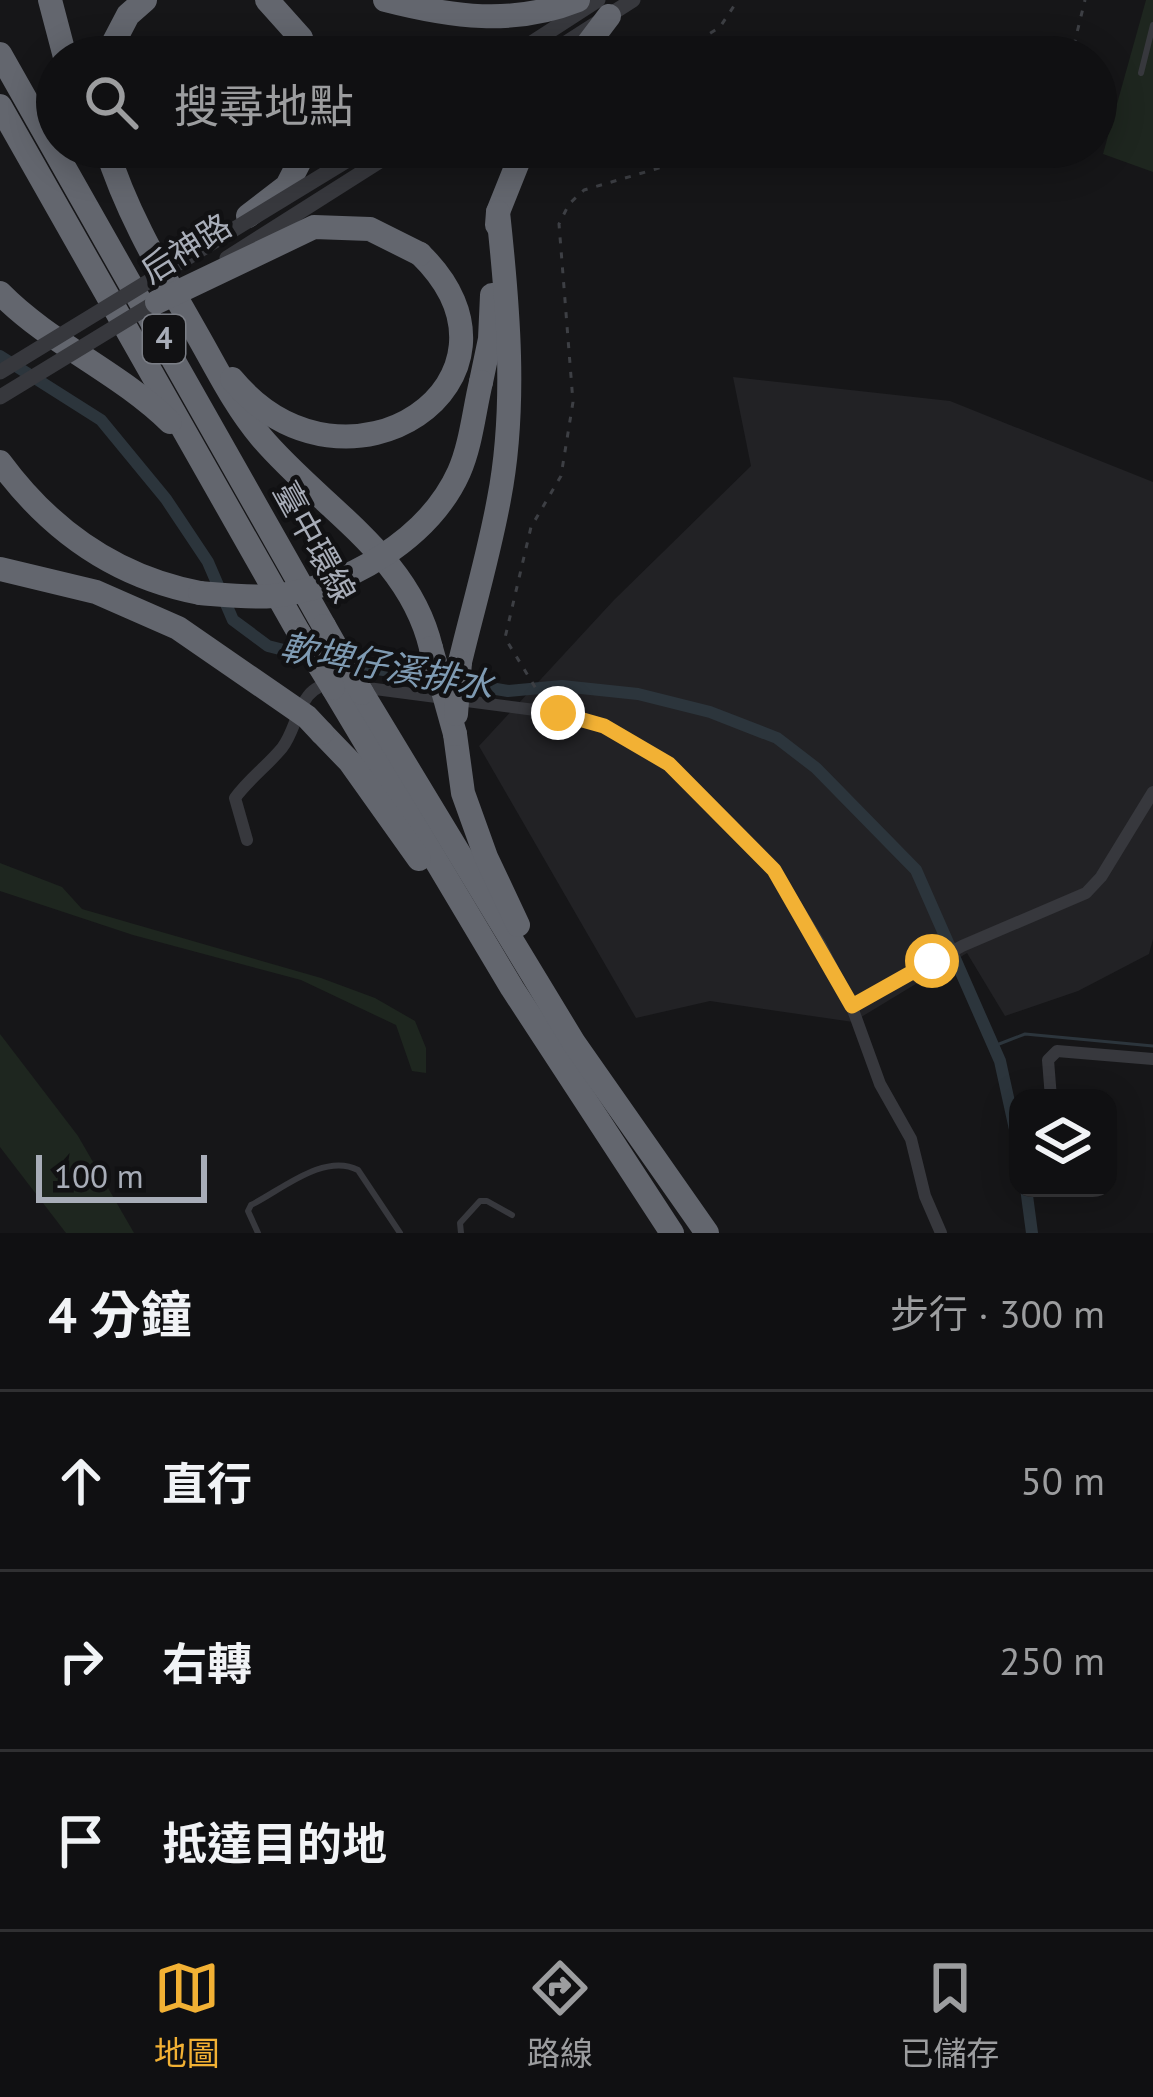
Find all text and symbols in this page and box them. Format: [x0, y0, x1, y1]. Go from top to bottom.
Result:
search box [36, 36, 1117, 168]
icon: search [78, 69, 144, 135]
text: 搜尋地點 [174, 76, 354, 134]
street label: 后神路 [132, 203, 239, 292]
road number: 4 [143, 315, 185, 363]
street label: 臺中環線 [265, 474, 366, 610]
water label: 軟埤仔溪排水 [277, 622, 500, 710]
route end [531, 686, 585, 740]
route start [905, 934, 959, 988]
map controls [1009, 1089, 1117, 1197]
button: layers [1009, 1089, 1117, 1197]
scale bar [36, 1149, 207, 1202]
text: 100 m [54, 1154, 144, 1197]
text: 4 分鐘 [48, 1281, 192, 1347]
text: 步行 · 300 m [890, 1288, 1105, 1339]
icon: ahead [48, 1448, 114, 1514]
text: 直行 [162, 1454, 252, 1512]
text: 50 m [1020, 1455, 1105, 1506]
icon: right [48, 1628, 114, 1694]
text: 右轉 [162, 1634, 252, 1692]
text: 250 m [999, 1635, 1105, 1686]
icon: arrive [48, 1808, 114, 1874]
text: 抵達目的地 [162, 1814, 387, 1872]
tab: 地圖 [154, 1955, 220, 2075]
tab: 路線 [527, 1955, 593, 2075]
tab: 已儲存 [900, 1955, 999, 2075]

